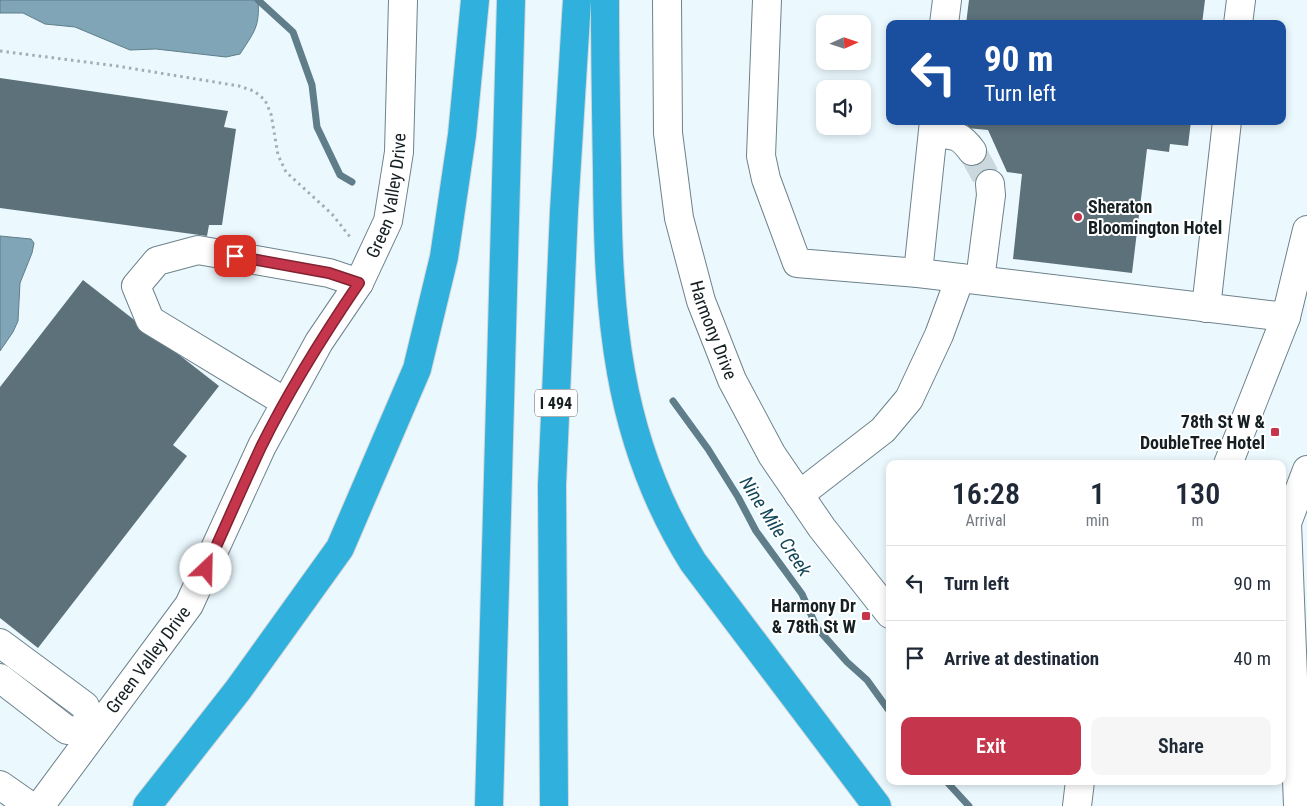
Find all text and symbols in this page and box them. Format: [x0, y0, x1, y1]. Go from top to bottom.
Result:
north arrow [816, 15, 871, 70]
map controls [816, 15, 871, 135]
text: 90 m [984, 39, 1053, 80]
icon: left [901, 40, 966, 105]
button: sound [816, 80, 871, 135]
text: Turn left [984, 81, 1056, 106]
street label: Green Valley Drive [361, 133, 409, 261]
place label: Sheraton Bloomington Hotel [1088, 196, 1222, 238]
marker: Sheraton Bloomington Hotel [1072, 211, 1084, 223]
pin [214, 235, 256, 277]
icon: arrive [221, 242, 249, 270]
street label: Harmony Drive [686, 278, 742, 382]
road number: I 494 [535, 389, 577, 416]
place label: 78th St W & DoubleTree Hotel [1140, 411, 1266, 453]
marker: 78th St W & DoubleTree Hotel [1269, 426, 1281, 438]
water label: Nine Mile Creek [735, 472, 817, 581]
text: 16:28 [952, 476, 1020, 511]
text: 1 [1090, 476, 1105, 511]
text: 130 [1175, 476, 1220, 511]
text: Arrival [966, 511, 1006, 530]
text: min [1086, 511, 1109, 530]
text: m [1192, 511, 1204, 530]
position arrow [179, 542, 231, 594]
icon: left [901, 569, 929, 597]
text: Turn left [944, 572, 1009, 595]
text: 90 m [1234, 572, 1271, 595]
place label: Harmony Dr & 78th St W [771, 595, 857, 637]
street label: Green Valley Drive [101, 602, 195, 717]
marker: Harmony Dr & 78th St W [860, 610, 872, 622]
icon: arrive [901, 644, 929, 672]
text: Arrive at destination [944, 647, 1099, 670]
text: 40 m [1234, 647, 1271, 670]
button: Exit [901, 717, 1081, 775]
button: Share [1091, 717, 1271, 775]

